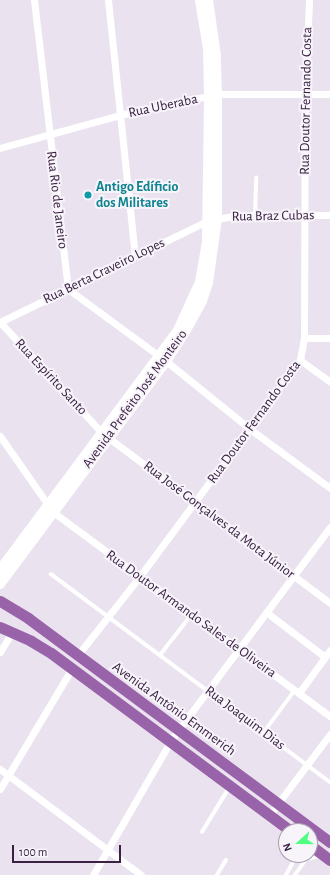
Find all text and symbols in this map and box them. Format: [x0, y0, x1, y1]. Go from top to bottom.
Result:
street label: Rua Doutor Fernando Costa [296, 27, 316, 175]
street label: Rua Uberaba [127, 90, 199, 122]
street label: Rua Rio de Janeiro [43, 150, 71, 250]
place label: Antigo Edíficio dos Militares [96, 179, 178, 212]
marker: Antigo Edíficio dos Militares [83, 190, 93, 200]
street label: Rua Braz Cubas [231, 207, 315, 225]
street label: Rua Berta Craveiro Lopes [40, 234, 168, 308]
street label: Avenida Prefeito José Monteiro [79, 326, 191, 472]
street label: Rua Espírito Santo [11, 335, 91, 419]
street label: Rua Doutor Fernando Costa [204, 357, 304, 487]
street label: Rua José Gonçalves da Mota Júnior [140, 458, 298, 582]
street label: Rua Doutor Armando Sales de Oliveira [103, 547, 279, 681]
street label: Avenida Antônio Emmerich [109, 659, 239, 759]
street label: Rua Joaquim Dias [202, 682, 288, 754]
north arrow [278, 823, 318, 863]
scale bar [14, 837, 123, 863]
text: N [281, 842, 294, 853]
text: 100 m [19, 846, 47, 858]

